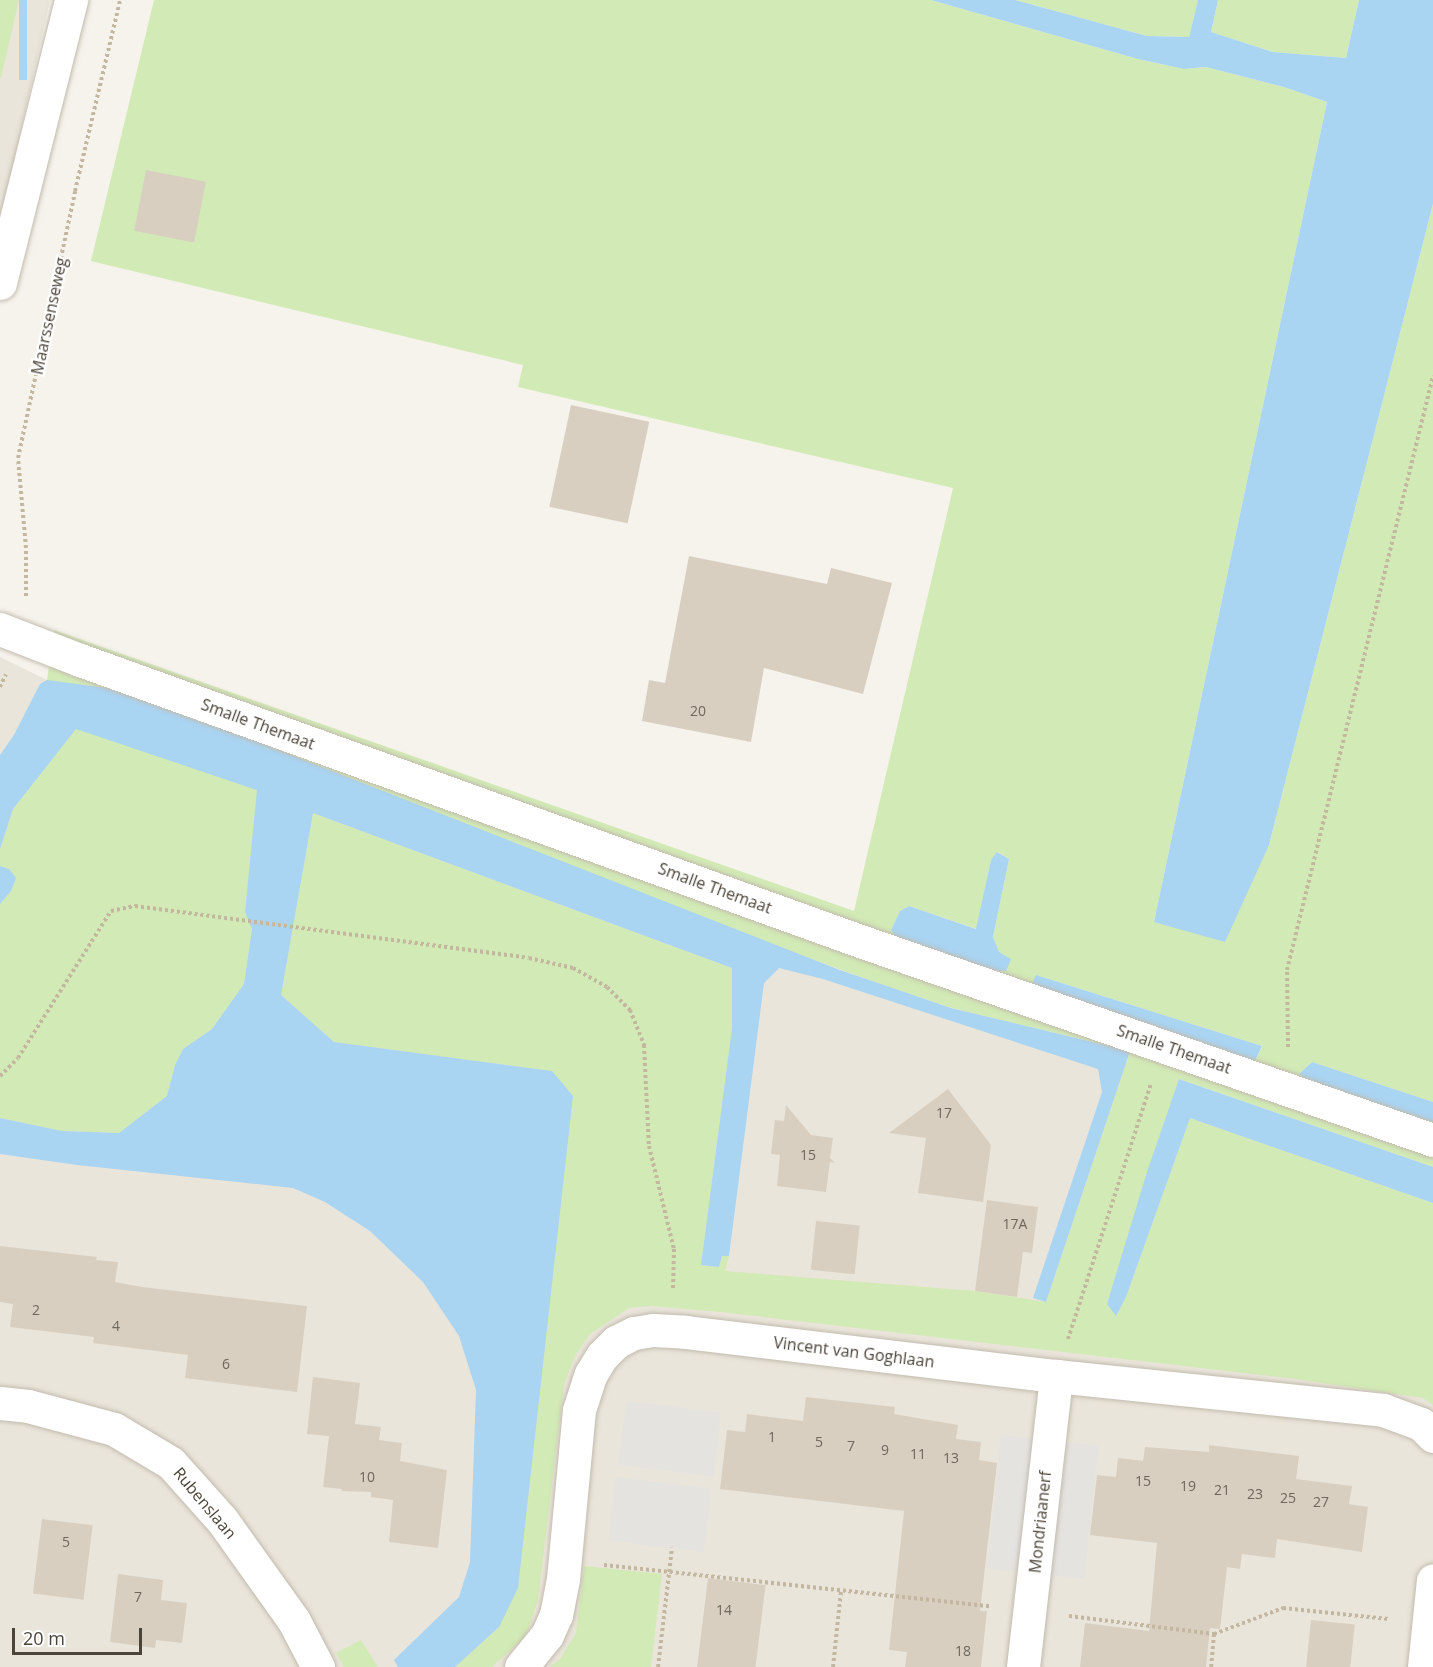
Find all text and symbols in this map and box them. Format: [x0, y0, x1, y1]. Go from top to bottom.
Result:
street label: Maarssenseweg [27, 256, 71, 376]
street label: Smalle Themaat [199, 695, 317, 753]
house number: 20 [690, 703, 706, 719]
street label: Smalle Themaat [656, 859, 774, 917]
street label: Smalle Themaat [1114, 1020, 1234, 1078]
house number: 17 [936, 1105, 952, 1121]
house number: 15 [800, 1147, 816, 1163]
house number: 17A [1003, 1216, 1027, 1232]
house number: 2 [32, 1302, 40, 1318]
house number: 4 [112, 1318, 120, 1334]
street label: Vincent van Goghlaan [772, 1333, 936, 1371]
house number: 6 [222, 1356, 230, 1372]
house number: 1 [768, 1429, 776, 1445]
house number: 5 [815, 1434, 823, 1450]
house number: 7 [847, 1438, 855, 1454]
house number: 9 [881, 1442, 889, 1458]
house number: 11 [910, 1446, 926, 1462]
house number: 13 [943, 1450, 959, 1466]
street label: Rubenslaan [170, 1463, 240, 1543]
house number: 10 [359, 1469, 375, 1485]
street label: Mondriaanerf [1025, 1470, 1055, 1574]
house number: 15 [1135, 1473, 1151, 1489]
house number: 19 [1180, 1478, 1196, 1494]
house number: 21 [1214, 1482, 1230, 1498]
house number: 23 [1247, 1486, 1263, 1502]
house number: 25 [1280, 1490, 1296, 1506]
house number: 27 [1313, 1494, 1329, 1510]
house number: 5 [62, 1534, 70, 1550]
house number: 7 [134, 1589, 142, 1605]
house number: 14 [716, 1602, 732, 1618]
scale bar [15, 1616, 146, 1654]
text: 20 m [23, 1626, 65, 1650]
house number: 18 [955, 1643, 971, 1659]

